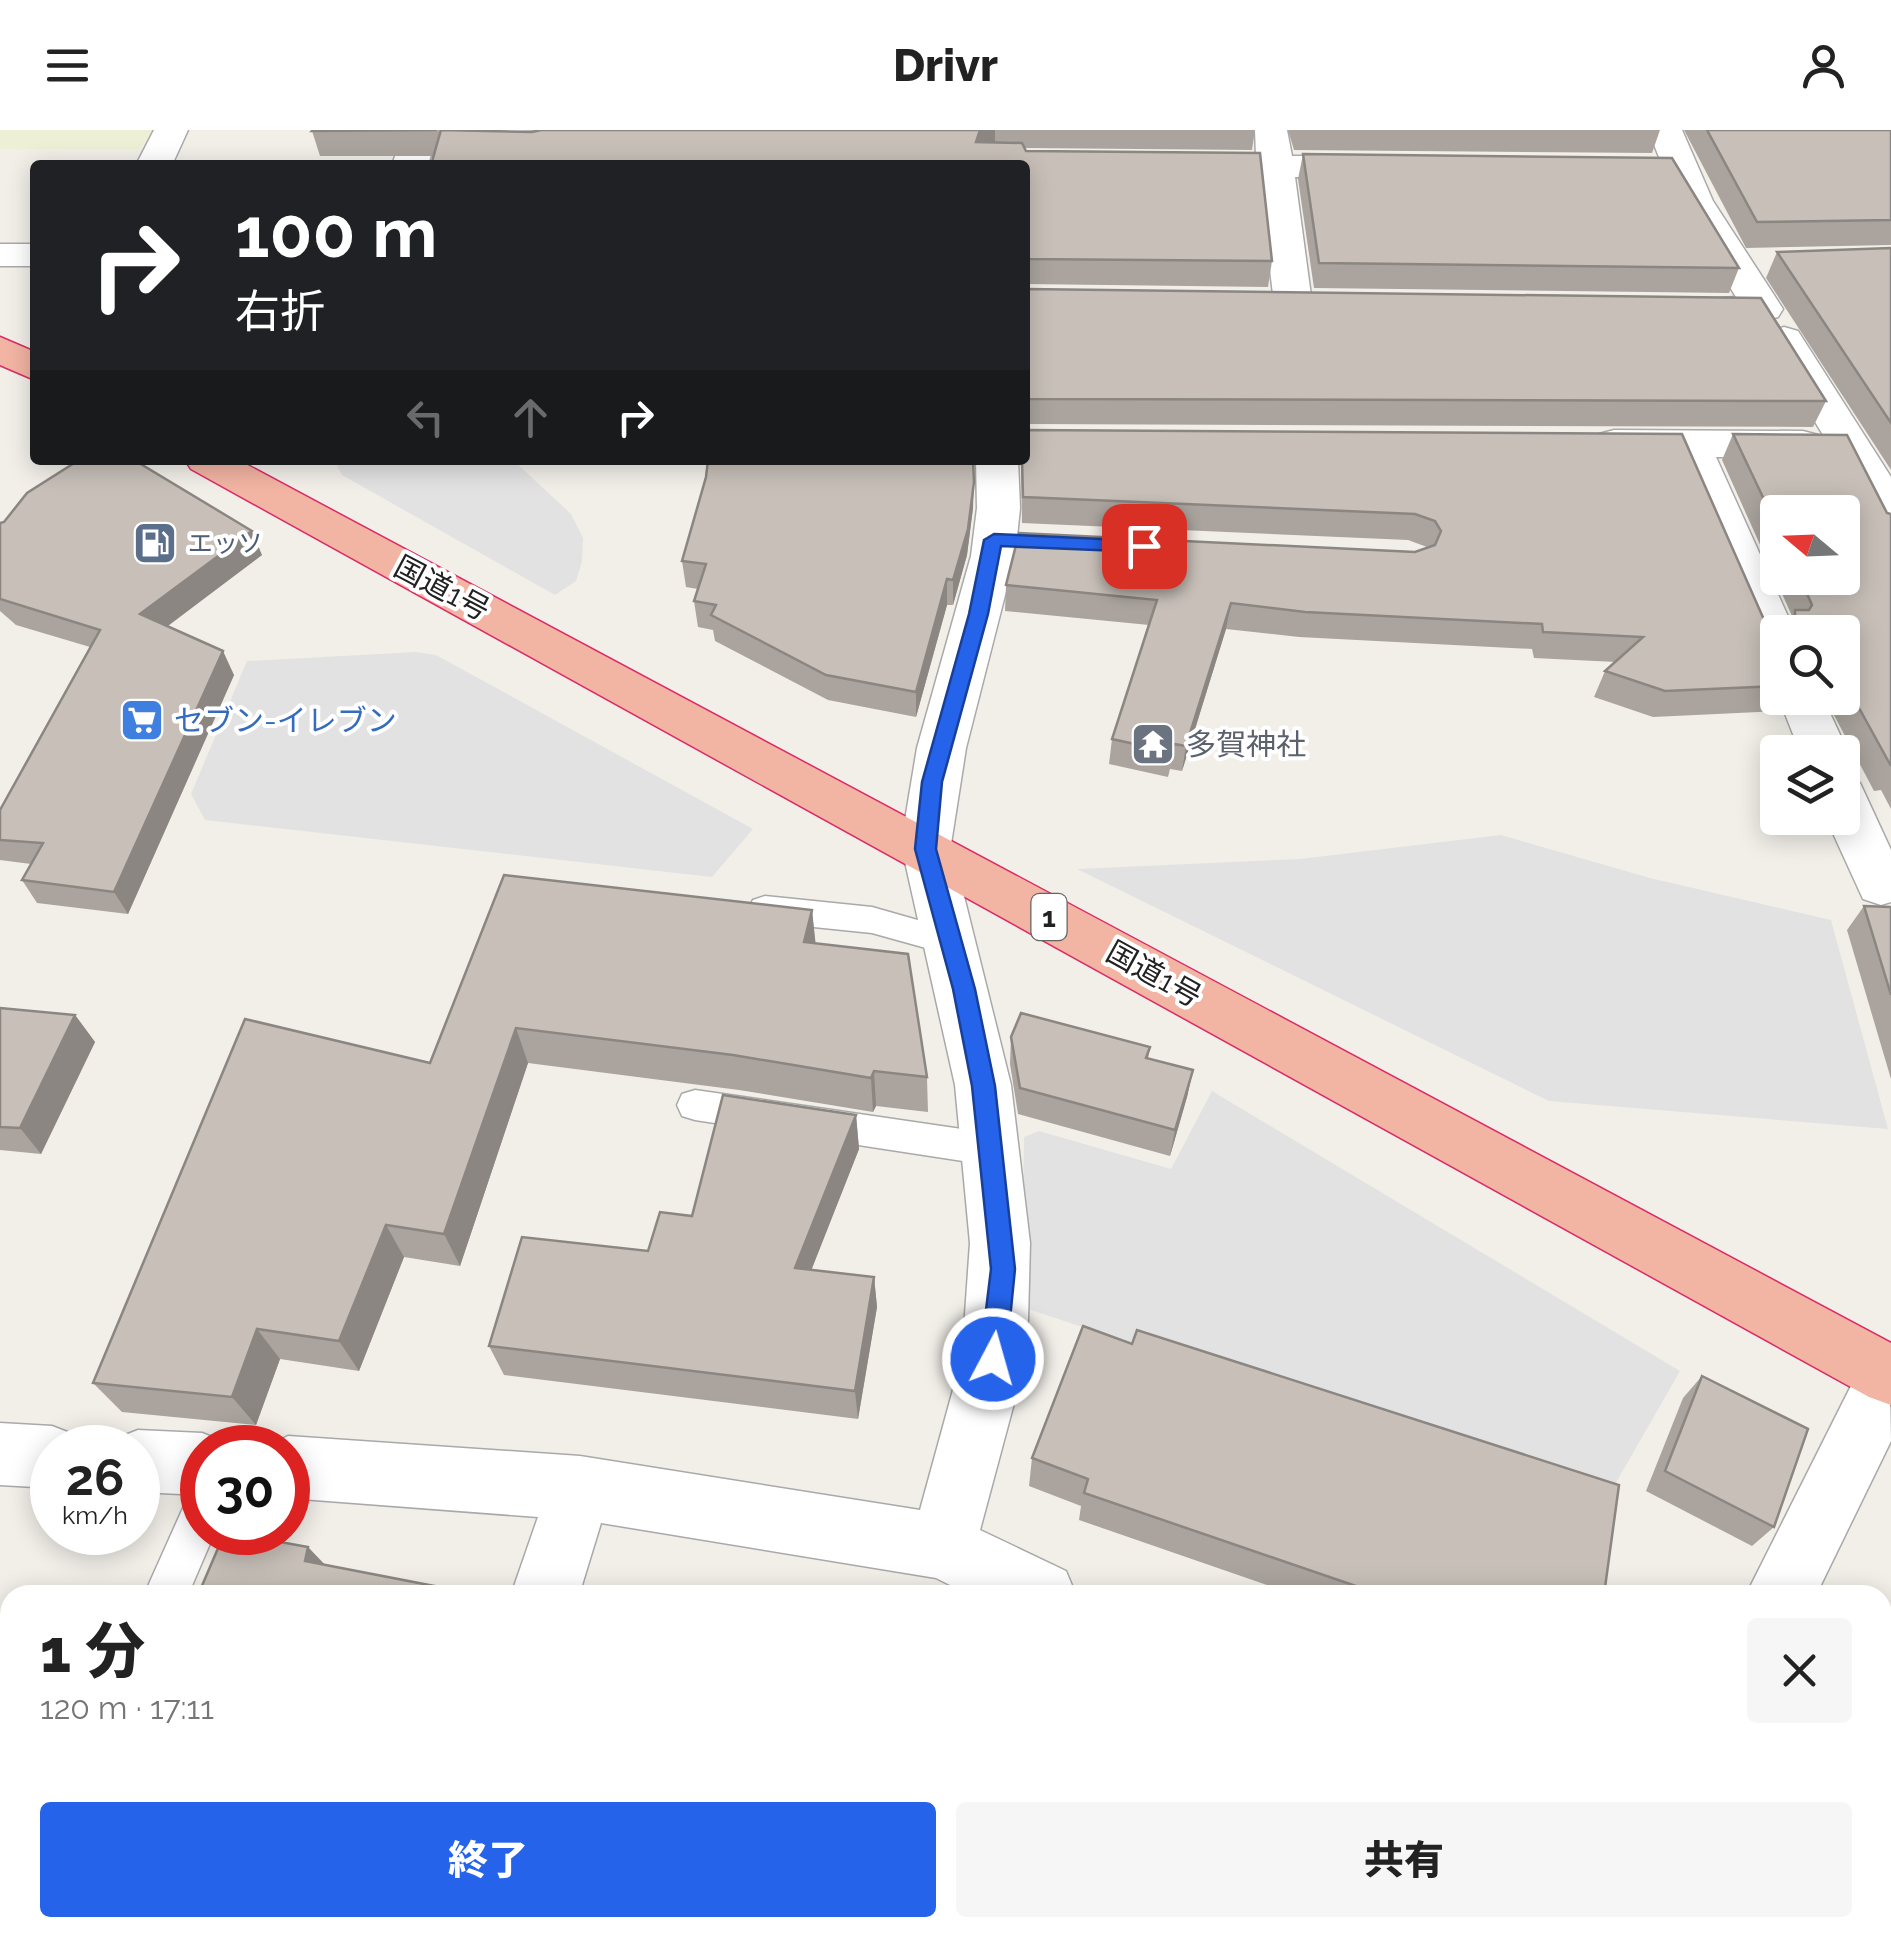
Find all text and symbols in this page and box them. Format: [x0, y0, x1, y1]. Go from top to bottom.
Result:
icon: menu [40, 38, 95, 93]
icon: person [1796, 38, 1851, 93]
text: Drivr [893, 39, 998, 92]
text: 100 m [235, 191, 438, 273]
icon: right [70, 200, 200, 330]
text: 右折 [235, 285, 325, 338]
icon: left [398, 390, 453, 445]
icon: ahead [503, 390, 558, 445]
icon: right [608, 390, 663, 445]
north arrow [1760, 495, 1860, 595]
map controls [1760, 495, 1860, 835]
pin [1102, 504, 1187, 589]
icon: arrive [1117, 519, 1172, 574]
fuel station icon: エッソ [132, 520, 178, 566]
place label: エッソ [188, 528, 263, 558]
street label: 国道1号 [388, 548, 496, 628]
button: search [1760, 615, 1860, 715]
supermarket icon: セブン-イレブン [119, 697, 165, 743]
place label: セブン-イレブン [174, 703, 397, 738]
temple icon: 多賀神社 [1130, 721, 1176, 767]
place label: 多賀神社 [1186, 727, 1306, 762]
button: layers [1760, 735, 1860, 835]
road number: 1 [1032, 894, 1066, 940]
street label: 国道1号 [1101, 934, 1207, 1014]
position arrow [941, 1307, 1045, 1411]
speed limit sign: 30 [180, 1425, 310, 1555]
text: 26 [66, 1448, 124, 1507]
text: km/h [62, 1500, 128, 1530]
text: 1 分 [40, 1616, 145, 1686]
button: close [1747, 1618, 1852, 1723]
text: 120 m · 17:11 [40, 1689, 214, 1726]
button: 終了 [40, 1802, 936, 1917]
button: 共有 [956, 1802, 1852, 1917]

